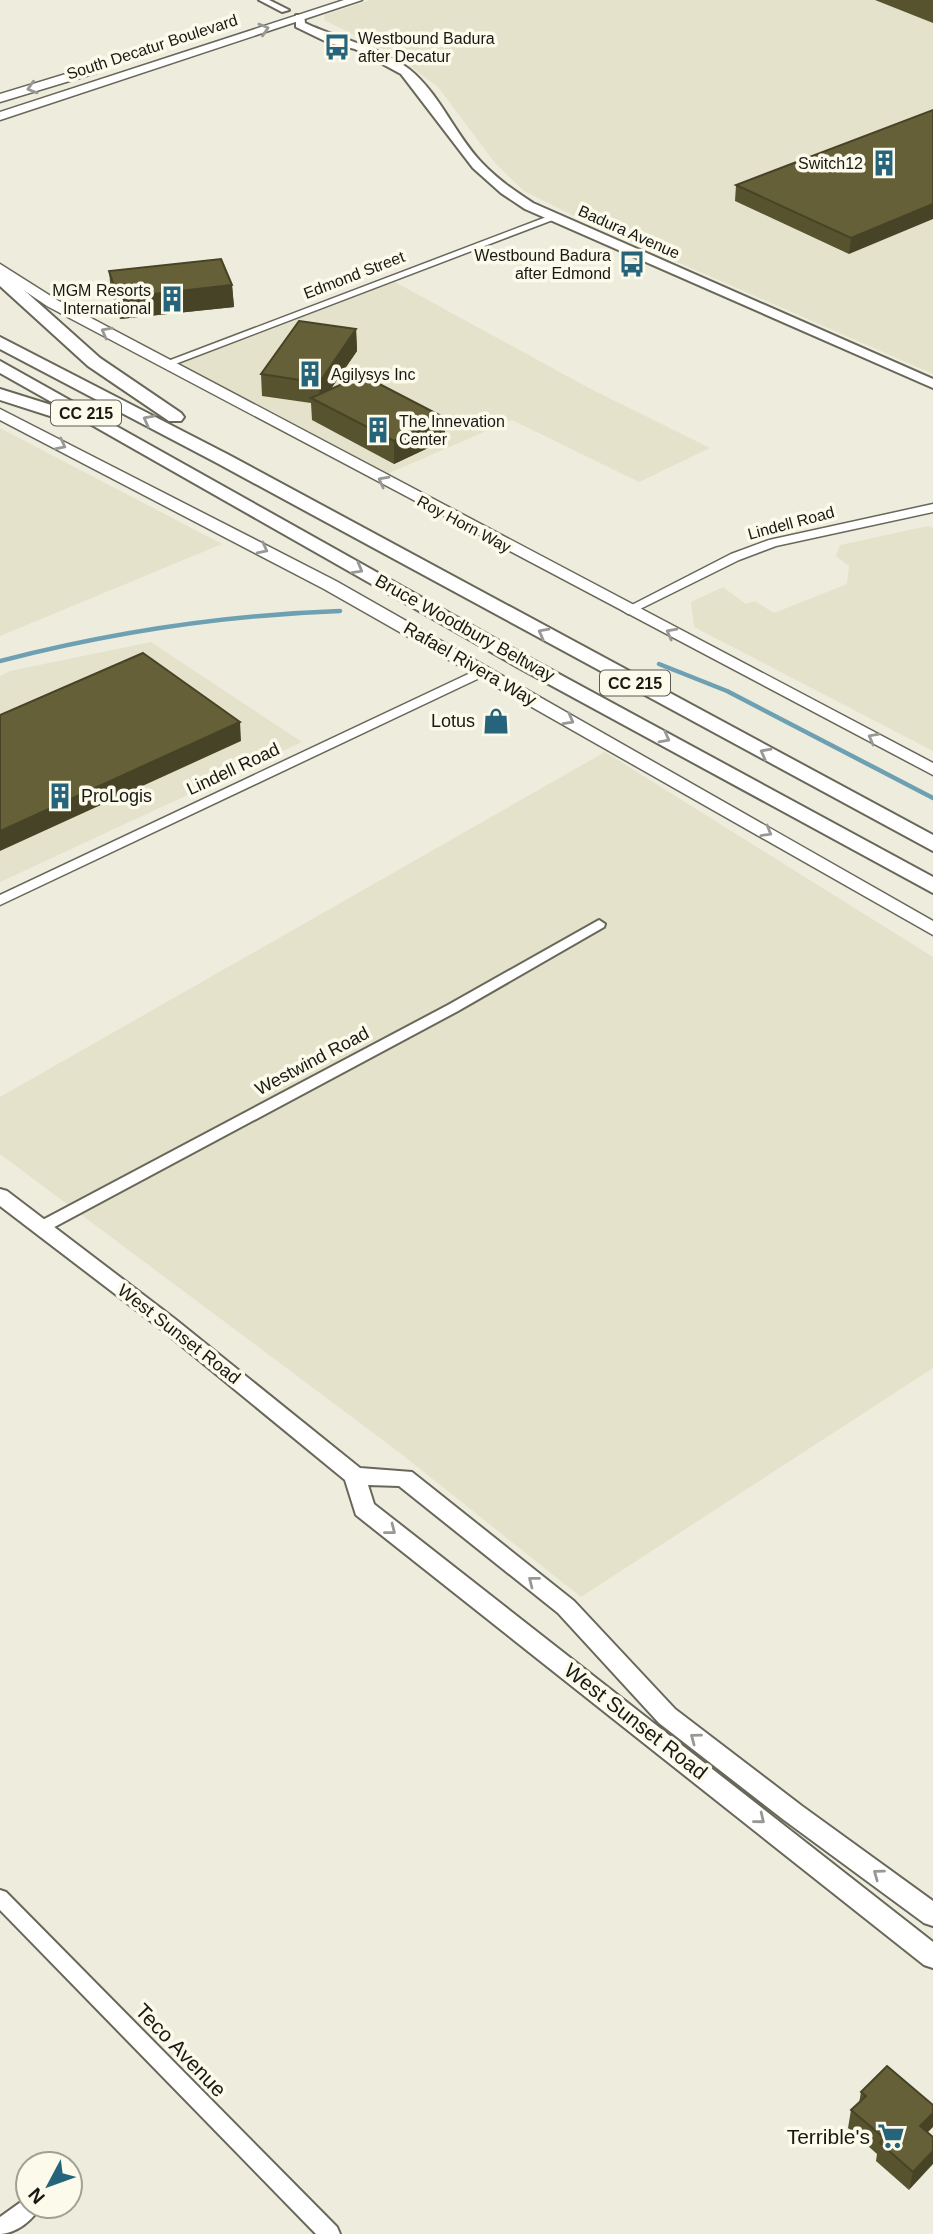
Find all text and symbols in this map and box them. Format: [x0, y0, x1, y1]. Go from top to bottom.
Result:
street label: South Decatur Boulevard [64, 11, 240, 83]
one-way arrow [258, 22, 270, 37]
place label: Westbound Badura after Decatur [358, 30, 495, 65]
bus stop icon: Westbound Badura after Decatur [322, 32, 352, 62]
one-way arrow [26, 80, 38, 95]
building icon: Switch12 [869, 148, 899, 178]
place label: Switch12 [798, 155, 863, 172]
street label: Badura Avenue [576, 202, 682, 262]
place label: Westbound Badura after Edmond [474, 247, 611, 282]
street label: Edmond Street [301, 248, 407, 302]
bus stop icon: Westbound Badura after Edmond [617, 249, 647, 279]
place label: MGM Resorts International [52, 282, 151, 317]
building icon: MGM Resorts International [157, 284, 187, 314]
one-way arrow [101, 327, 113, 340]
building icon: Agilysys Inc [295, 359, 325, 389]
place label: Agilysys Inc [331, 366, 415, 383]
road number: CC 215 [51, 400, 121, 426]
place label: The Innevation Center [399, 413, 505, 448]
one-way arrow [143, 414, 155, 428]
building icon: The Innevation Center [363, 415, 393, 445]
one-way arrow [54, 437, 66, 451]
one-way arrow [378, 476, 390, 489]
street label: Roy Horn Way [414, 492, 514, 556]
street label: Lindell Road [746, 503, 836, 543]
one-way arrow [256, 541, 268, 555]
one-way arrow [351, 561, 364, 574]
street label: Bruce Woodbury Beltway [372, 570, 558, 686]
street label: Rafael Rivera Way [400, 618, 540, 710]
one-way arrow [538, 628, 551, 641]
one-way arrow [666, 628, 678, 641]
road number: CC 215 [600, 670, 670, 696]
shop icon: Lotus [481, 706, 511, 736]
place label: Lotus [431, 711, 475, 731]
one-way arrow [561, 712, 574, 725]
one-way arrow [657, 730, 670, 743]
one-way arrow [868, 733, 880, 746]
street label: Lindell Road [183, 739, 283, 799]
one-way arrow [760, 748, 772, 761]
building icon: ProLogis [45, 781, 75, 811]
place label: ProLogis [81, 786, 152, 806]
one-way arrow [759, 824, 772, 837]
street label: Westwind Road [252, 1023, 372, 1099]
street label: West Sunset Road [114, 1280, 244, 1388]
one-way arrow [383, 1522, 396, 1534]
one-way arrow [528, 1576, 540, 1589]
street label: West Sunset Road [560, 1658, 712, 1784]
one-way arrow [691, 1734, 703, 1747]
one-way arrow [752, 1810, 764, 1823]
one-way arrow [873, 1870, 886, 1883]
street label: Teco Avenue [131, 1999, 231, 2101]
supermarket icon: Terrible's [876, 2121, 906, 2151]
place label: Terrible's [787, 2125, 870, 2148]
north arrow [14, 2150, 84, 2220]
text: N [24, 2184, 49, 2208]

